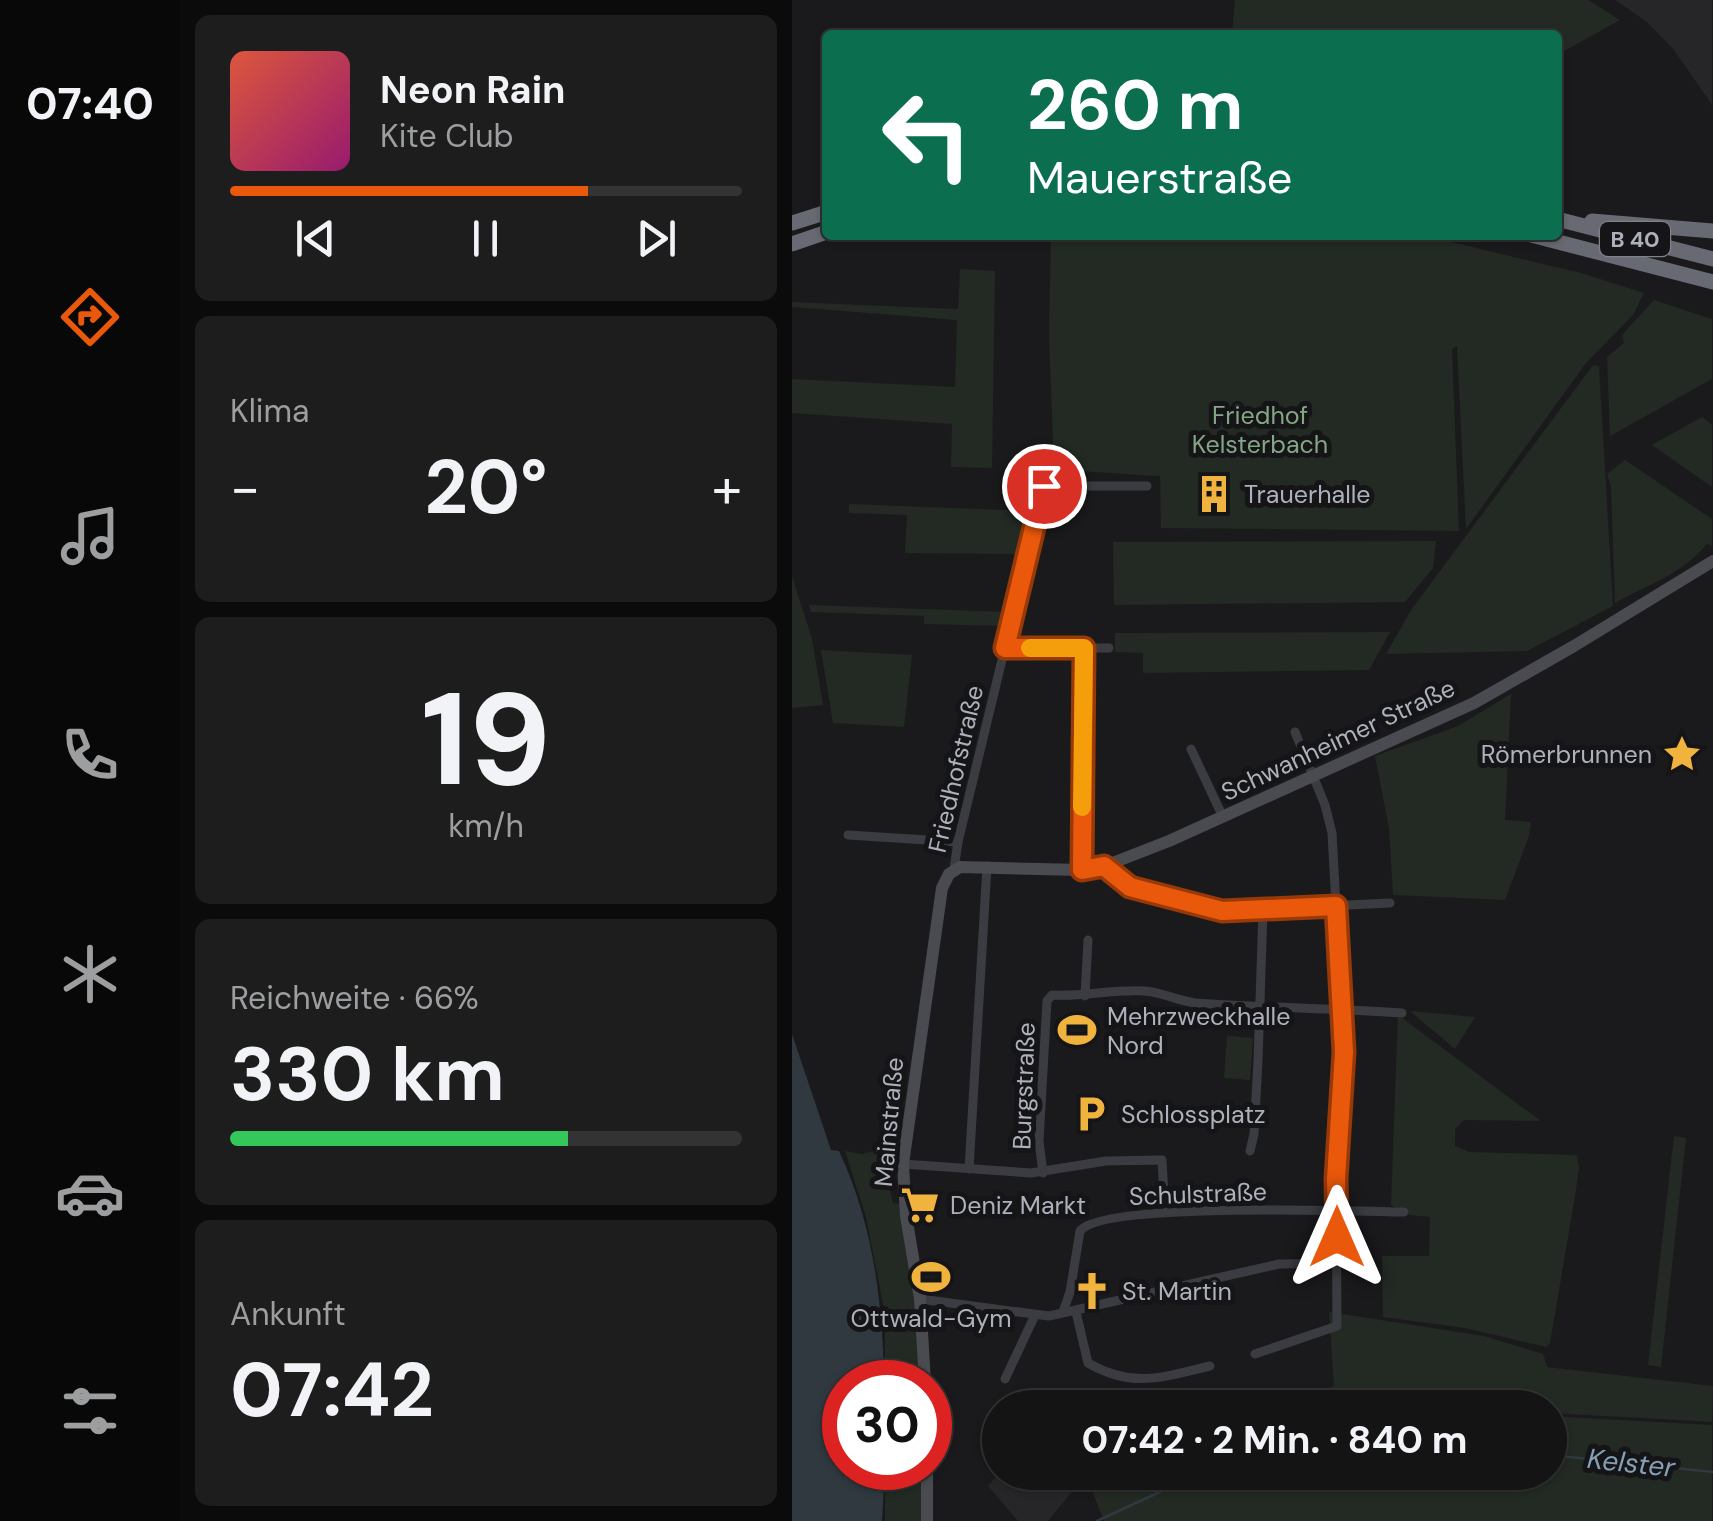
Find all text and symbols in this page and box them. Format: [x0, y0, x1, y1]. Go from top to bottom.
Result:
text: 260 m [1027, 60, 1243, 151]
text: Neon Rain [380, 65, 565, 115]
icon: left [862, 70, 992, 200]
text: 07:40 [26, 74, 154, 133]
text: Kite Club [380, 115, 514, 157]
text: Mauerstraße [1027, 148, 1292, 207]
icon: previous [288, 211, 343, 266]
icon: pause [458, 211, 513, 266]
icon: next [629, 211, 684, 266]
road number: B 40 [1600, 222, 1670, 256]
icon: directions [55, 282, 125, 352]
text: Klima [230, 390, 309, 432]
park label: Friedhof Kelsterbach [1192, 399, 1328, 461]
text: 20° [425, 439, 548, 536]
pin [1002, 444, 1087, 529]
text: − [230, 452, 260, 524]
text: + [712, 452, 742, 524]
icon: arrive [1017, 459, 1072, 514]
building icon: Trauerhalle [1193, 473, 1235, 515]
place label: Trauerhalle [1244, 478, 1371, 511]
icon: music [55, 501, 125, 571]
text: 19 [421, 655, 551, 824]
street label: Schwanheimer Straße [1216, 671, 1460, 809]
street label: Friedhofstraße [921, 682, 991, 856]
icon: phone [55, 720, 125, 790]
place icon: Römerbrunnen [1661, 733, 1703, 775]
place label: Römerbrunnen [1481, 738, 1652, 771]
text: km/h [448, 805, 524, 847]
icon: climate [55, 939, 125, 1009]
text: Reichweite · 66% [230, 977, 479, 1019]
place label: Mehrzweckhalle Nord [1107, 1000, 1290, 1062]
sports icon: Mehrzweckhalle Nord [1056, 1009, 1098, 1051]
street label: Burgstraße [1005, 1022, 1043, 1150]
text: 330 km [230, 1026, 505, 1123]
street label: Mainstraße [867, 1056, 911, 1188]
parking icon: Schlossplatz [1070, 1093, 1112, 1135]
place label: Schlossplatz [1121, 1098, 1265, 1131]
icon: car [55, 1158, 125, 1228]
street label: Schulstraße [1128, 1175, 1268, 1213]
supermarket icon: Deniz Markt [899, 1184, 941, 1226]
position arrow [1285, 1185, 1389, 1289]
place label: Deniz Markt [950, 1189, 1086, 1222]
sports icon: Ottwald-Gym [910, 1256, 952, 1298]
church icon: St. Martin [1071, 1270, 1113, 1312]
place label: St. Martin [1122, 1275, 1232, 1308]
text: Ankunft [230, 1293, 346, 1335]
place label: Ottwald-Gym [850, 1302, 1012, 1335]
text: 07:42 [230, 1342, 434, 1439]
speed limit sign: 30 [822, 1360, 952, 1490]
icon: filters [55, 1376, 125, 1446]
text: 07:42 · 2 Min. · 840 m [1081, 1415, 1468, 1465]
water label: Kelster [1585, 1440, 1677, 1486]

